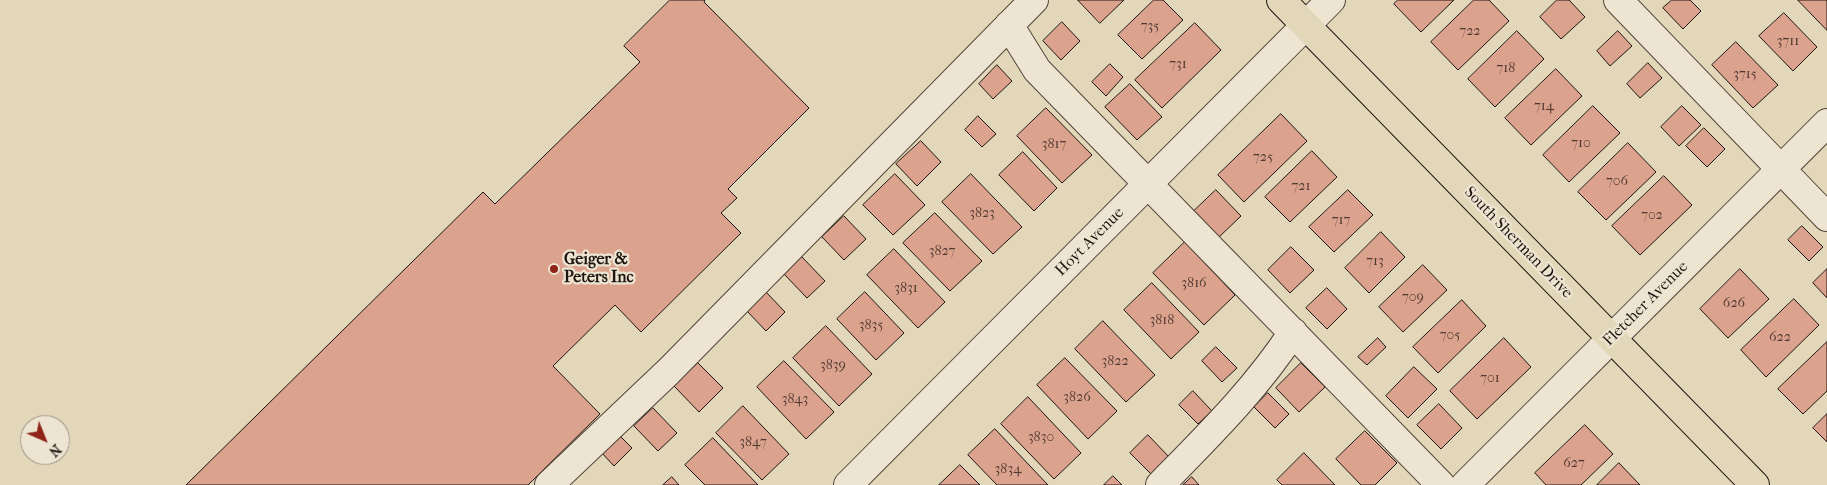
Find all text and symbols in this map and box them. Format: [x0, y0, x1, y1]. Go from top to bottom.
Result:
house number: 735 [1141, 19, 1159, 35]
house number: 722 [1459, 24, 1481, 40]
house number: 3711 [1777, 34, 1799, 50]
house number: 731 [1169, 57, 1187, 73]
house number: 718 [1497, 61, 1515, 77]
house number: 3715 [1733, 67, 1757, 83]
house number: 714 [1534, 99, 1554, 115]
house number: 710 [1571, 136, 1591, 152]
house number: 3817 [1042, 137, 1066, 153]
house number: 725 [1253, 150, 1273, 166]
house number: 706 [1606, 174, 1628, 190]
house number: 721 [1292, 179, 1310, 195]
street label: South Sherman Drive [1460, 183, 1576, 303]
street label: Hoyt Avenue [1052, 204, 1128, 280]
house number: 3823 [969, 206, 995, 222]
house number: 702 [1641, 208, 1663, 224]
house number: 717 [1332, 213, 1350, 229]
house number: 3827 [929, 244, 955, 260]
place label: Geiger & Peters Inc [564, 250, 633, 288]
house number: 713 [1366, 254, 1384, 270]
street label: Fletcher Avenue [1599, 257, 1693, 351]
marker: Geiger & Peters Inc [548, 263, 560, 275]
house number: 3816 [1181, 276, 1207, 292]
house number: 3831 [894, 281, 918, 297]
house number: 709 [1402, 290, 1424, 306]
house number: 626 [1723, 296, 1745, 312]
house number: 3818 [1150, 313, 1174, 329]
house number: 3835 [859, 318, 883, 334]
house number: 705 [1440, 328, 1460, 344]
house number: 622 [1769, 330, 1791, 346]
house number: 3822 [1101, 354, 1129, 370]
house number: 3839 [820, 358, 846, 374]
house number: 701 [1480, 371, 1500, 387]
house number: 3826 [1063, 390, 1091, 406]
house number: 3843 [782, 392, 808, 408]
north arrow [20, 415, 70, 465]
house number: 3830 [1028, 430, 1054, 446]
house number: 3847 [739, 435, 767, 451]
text: N [45, 441, 65, 460]
house number: 627 [1563, 456, 1585, 472]
house number: 3834 [995, 462, 1021, 478]

